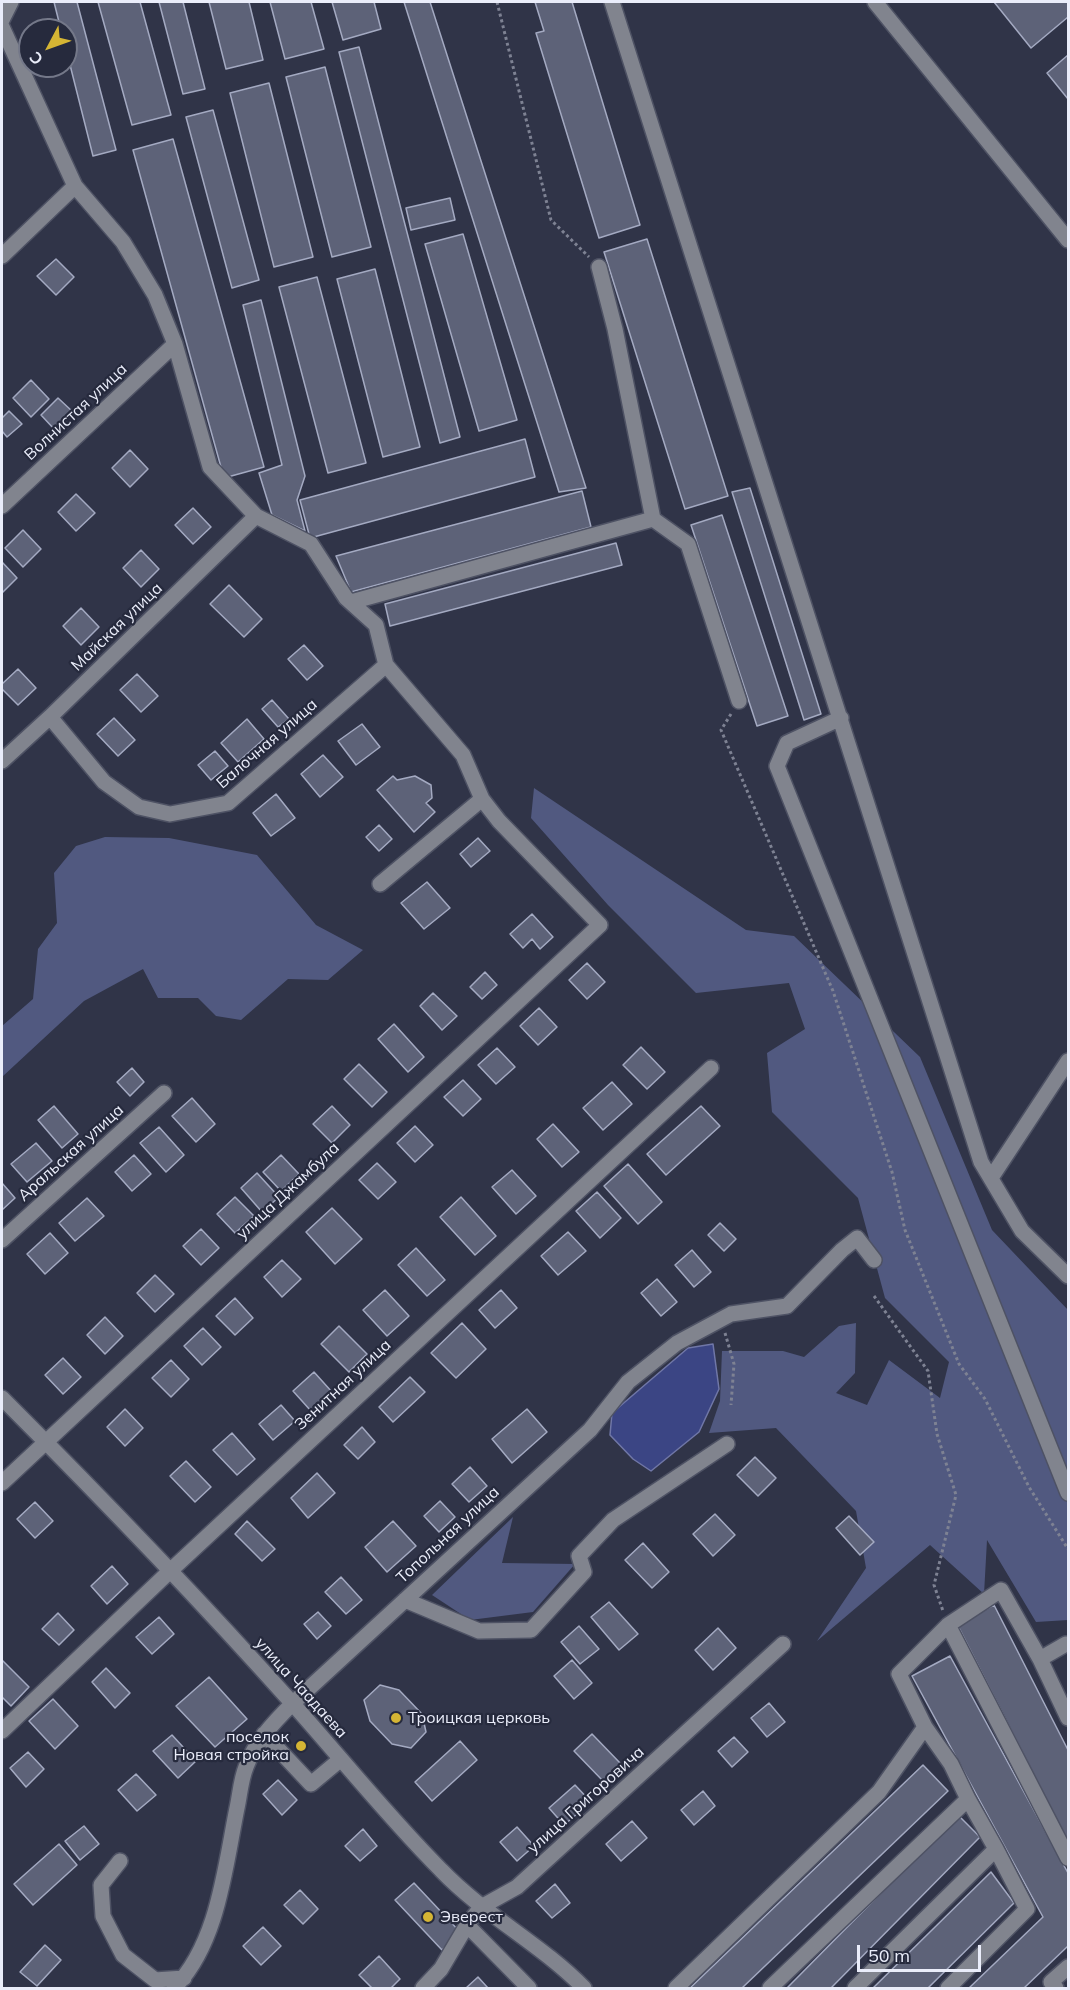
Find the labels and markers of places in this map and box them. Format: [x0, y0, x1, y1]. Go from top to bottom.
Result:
place label: Троицкая церковь [408, 1708, 550, 1728]
marker: Троицкая церковь [389, 1711, 403, 1725]
place label: поселок Новая стройка [173, 1727, 289, 1765]
marker: поселок Новая стройка [294, 1739, 308, 1753]
place label: Эверест [440, 1907, 503, 1927]
marker: Эверест [421, 1910, 435, 1924]

